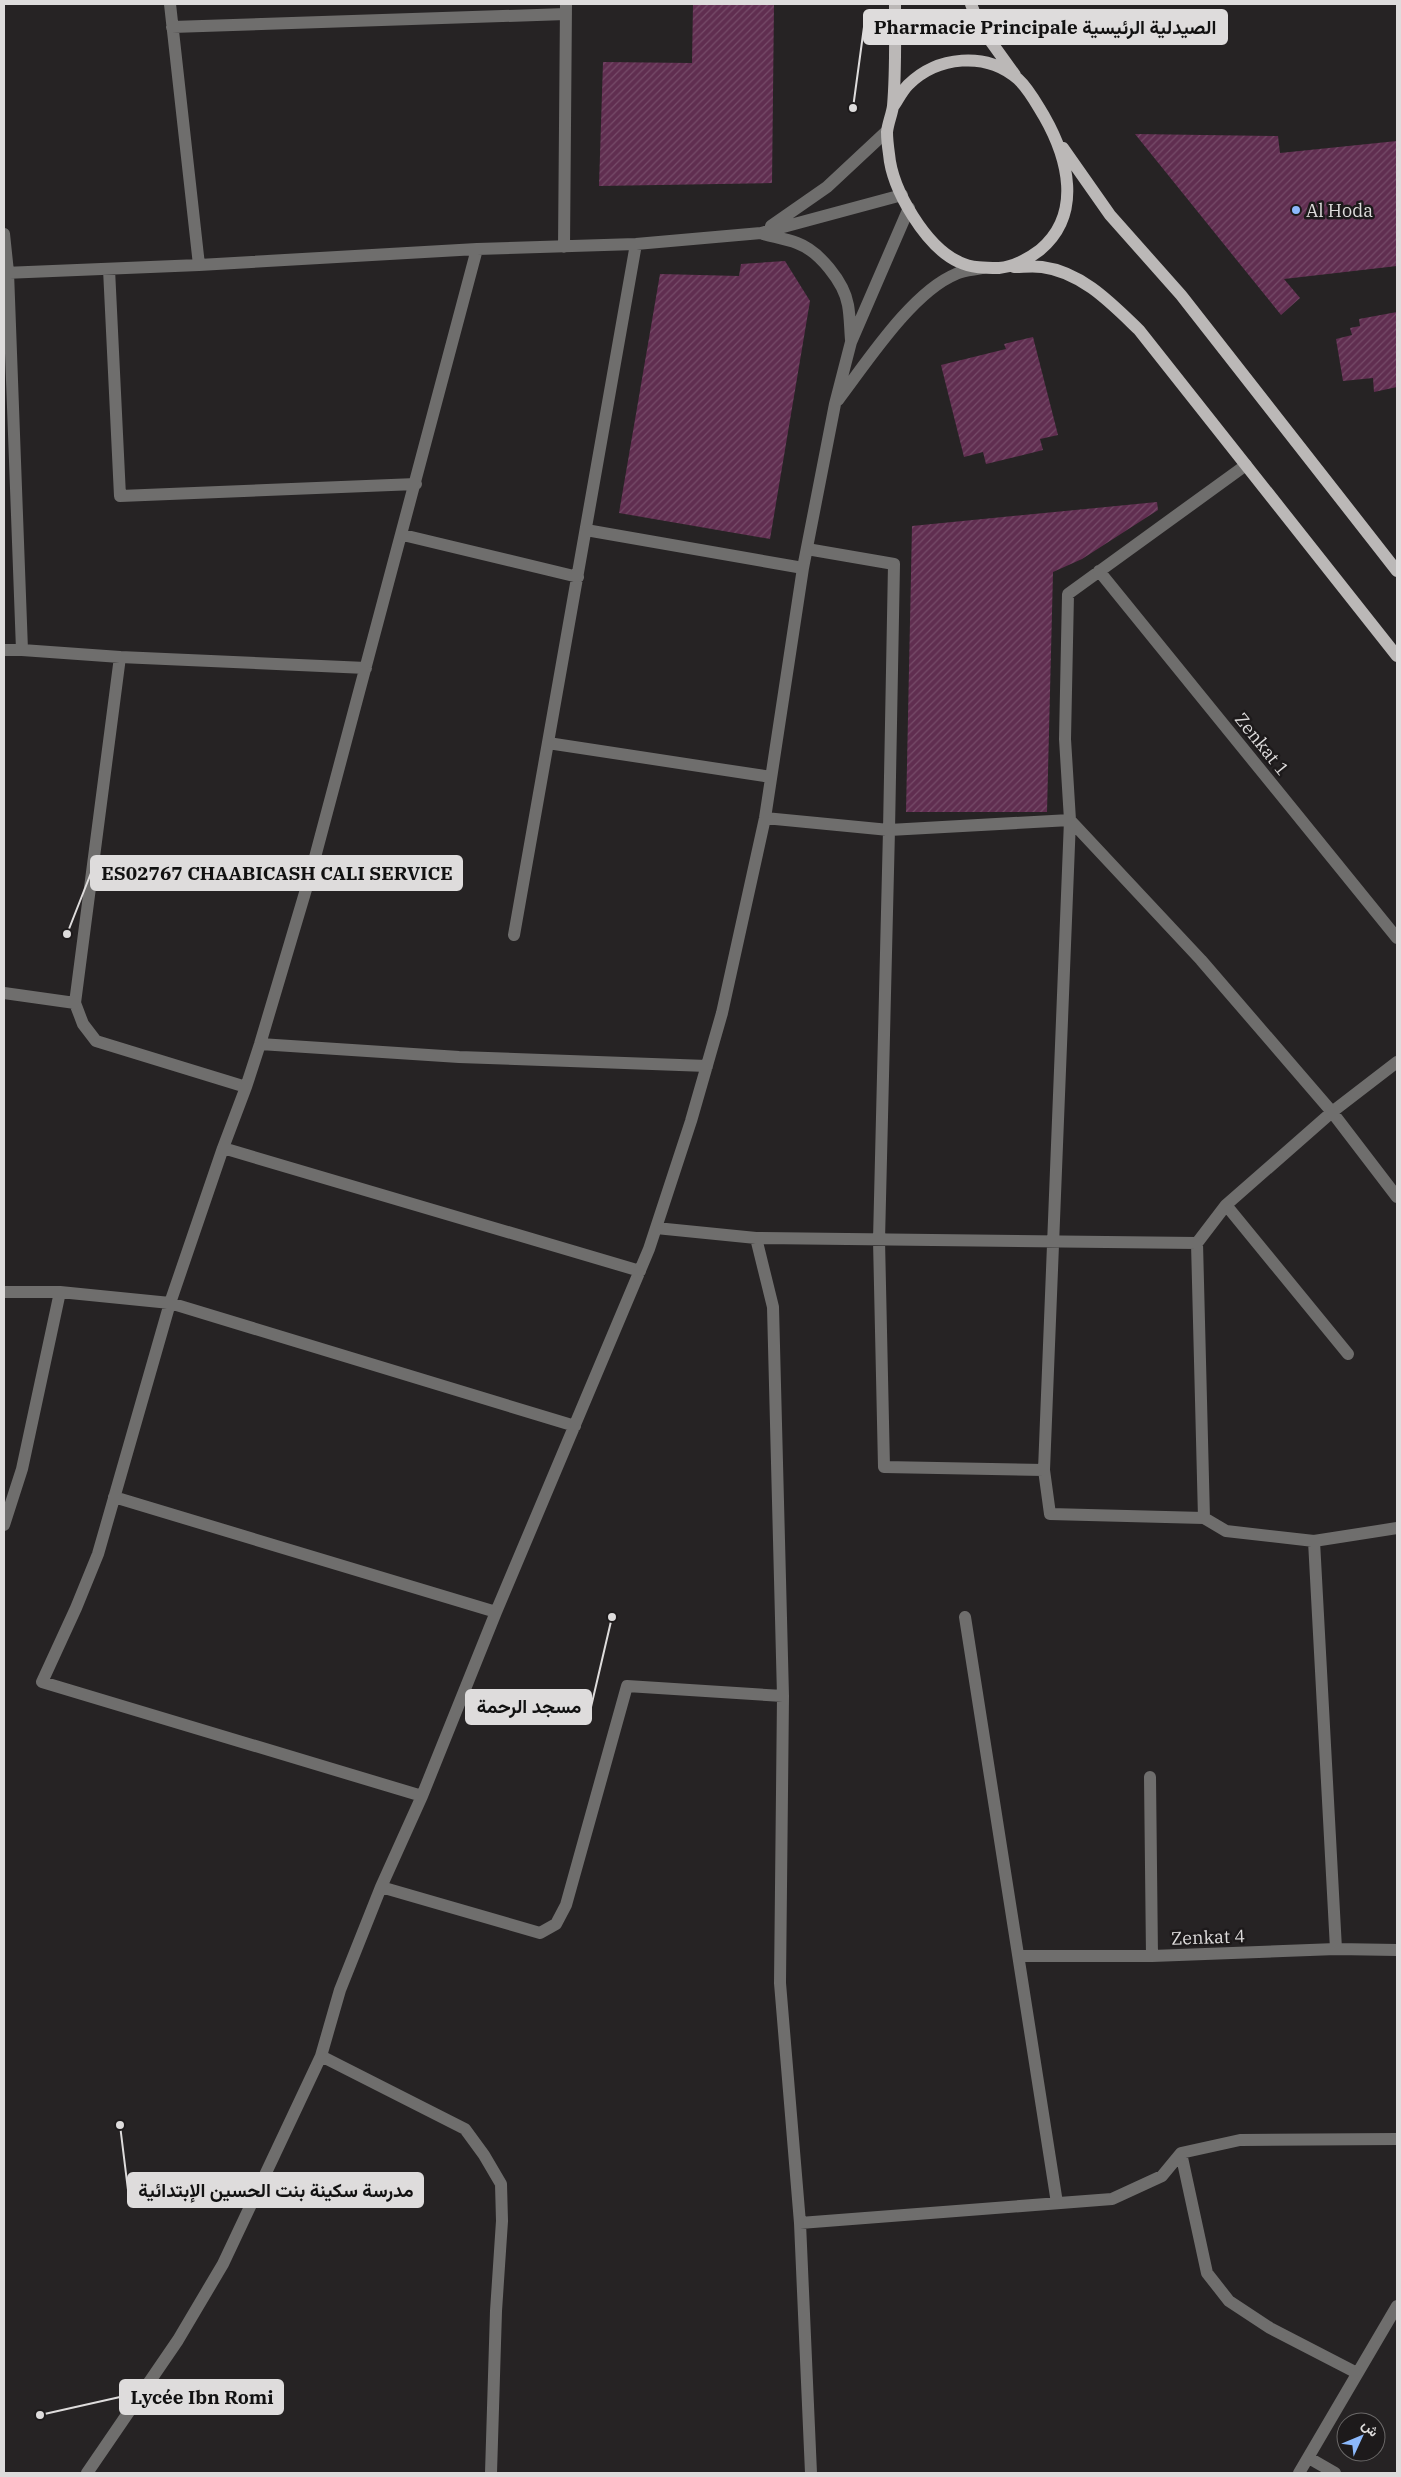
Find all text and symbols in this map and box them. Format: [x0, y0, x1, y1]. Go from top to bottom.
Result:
callout: Pharmacie Principale الصيدلية الرئيسية [864, 10, 1227, 44]
text: Pharmacie Principale الصيدلية الرئيسية [874, 15, 1216, 40]
place label: Al Hoda [1306, 199, 1373, 222]
marker: Al Hoda [1290, 204, 1302, 216]
street label: Zenkat 1 [1230, 708, 1294, 780]
callout: ES02767 CHAABICASH CALI SERVICE [91, 856, 462, 890]
text: ES02767 CHAABICASH CALI SERVICE [101, 861, 453, 885]
callout: مسجد الرحمة [466, 1690, 591, 1724]
text: مسجد الرحمة [477, 1694, 581, 1719]
street label: Zenkat 4 [1171, 1924, 1245, 1950]
callout: مدرسة سكينة بنت الحسين الإبتدائية [128, 2173, 423, 2207]
text: مدرسة سكينة بنت الحسين الإبتدائية [138, 2178, 414, 2203]
callout: Lycée Ibn Romi [120, 2380, 283, 2414]
text: Lycée Ibn Romi [130, 2385, 274, 2409]
north arrow [1336, 2412, 1386, 2462]
text: ش [1358, 2416, 1383, 2440]

